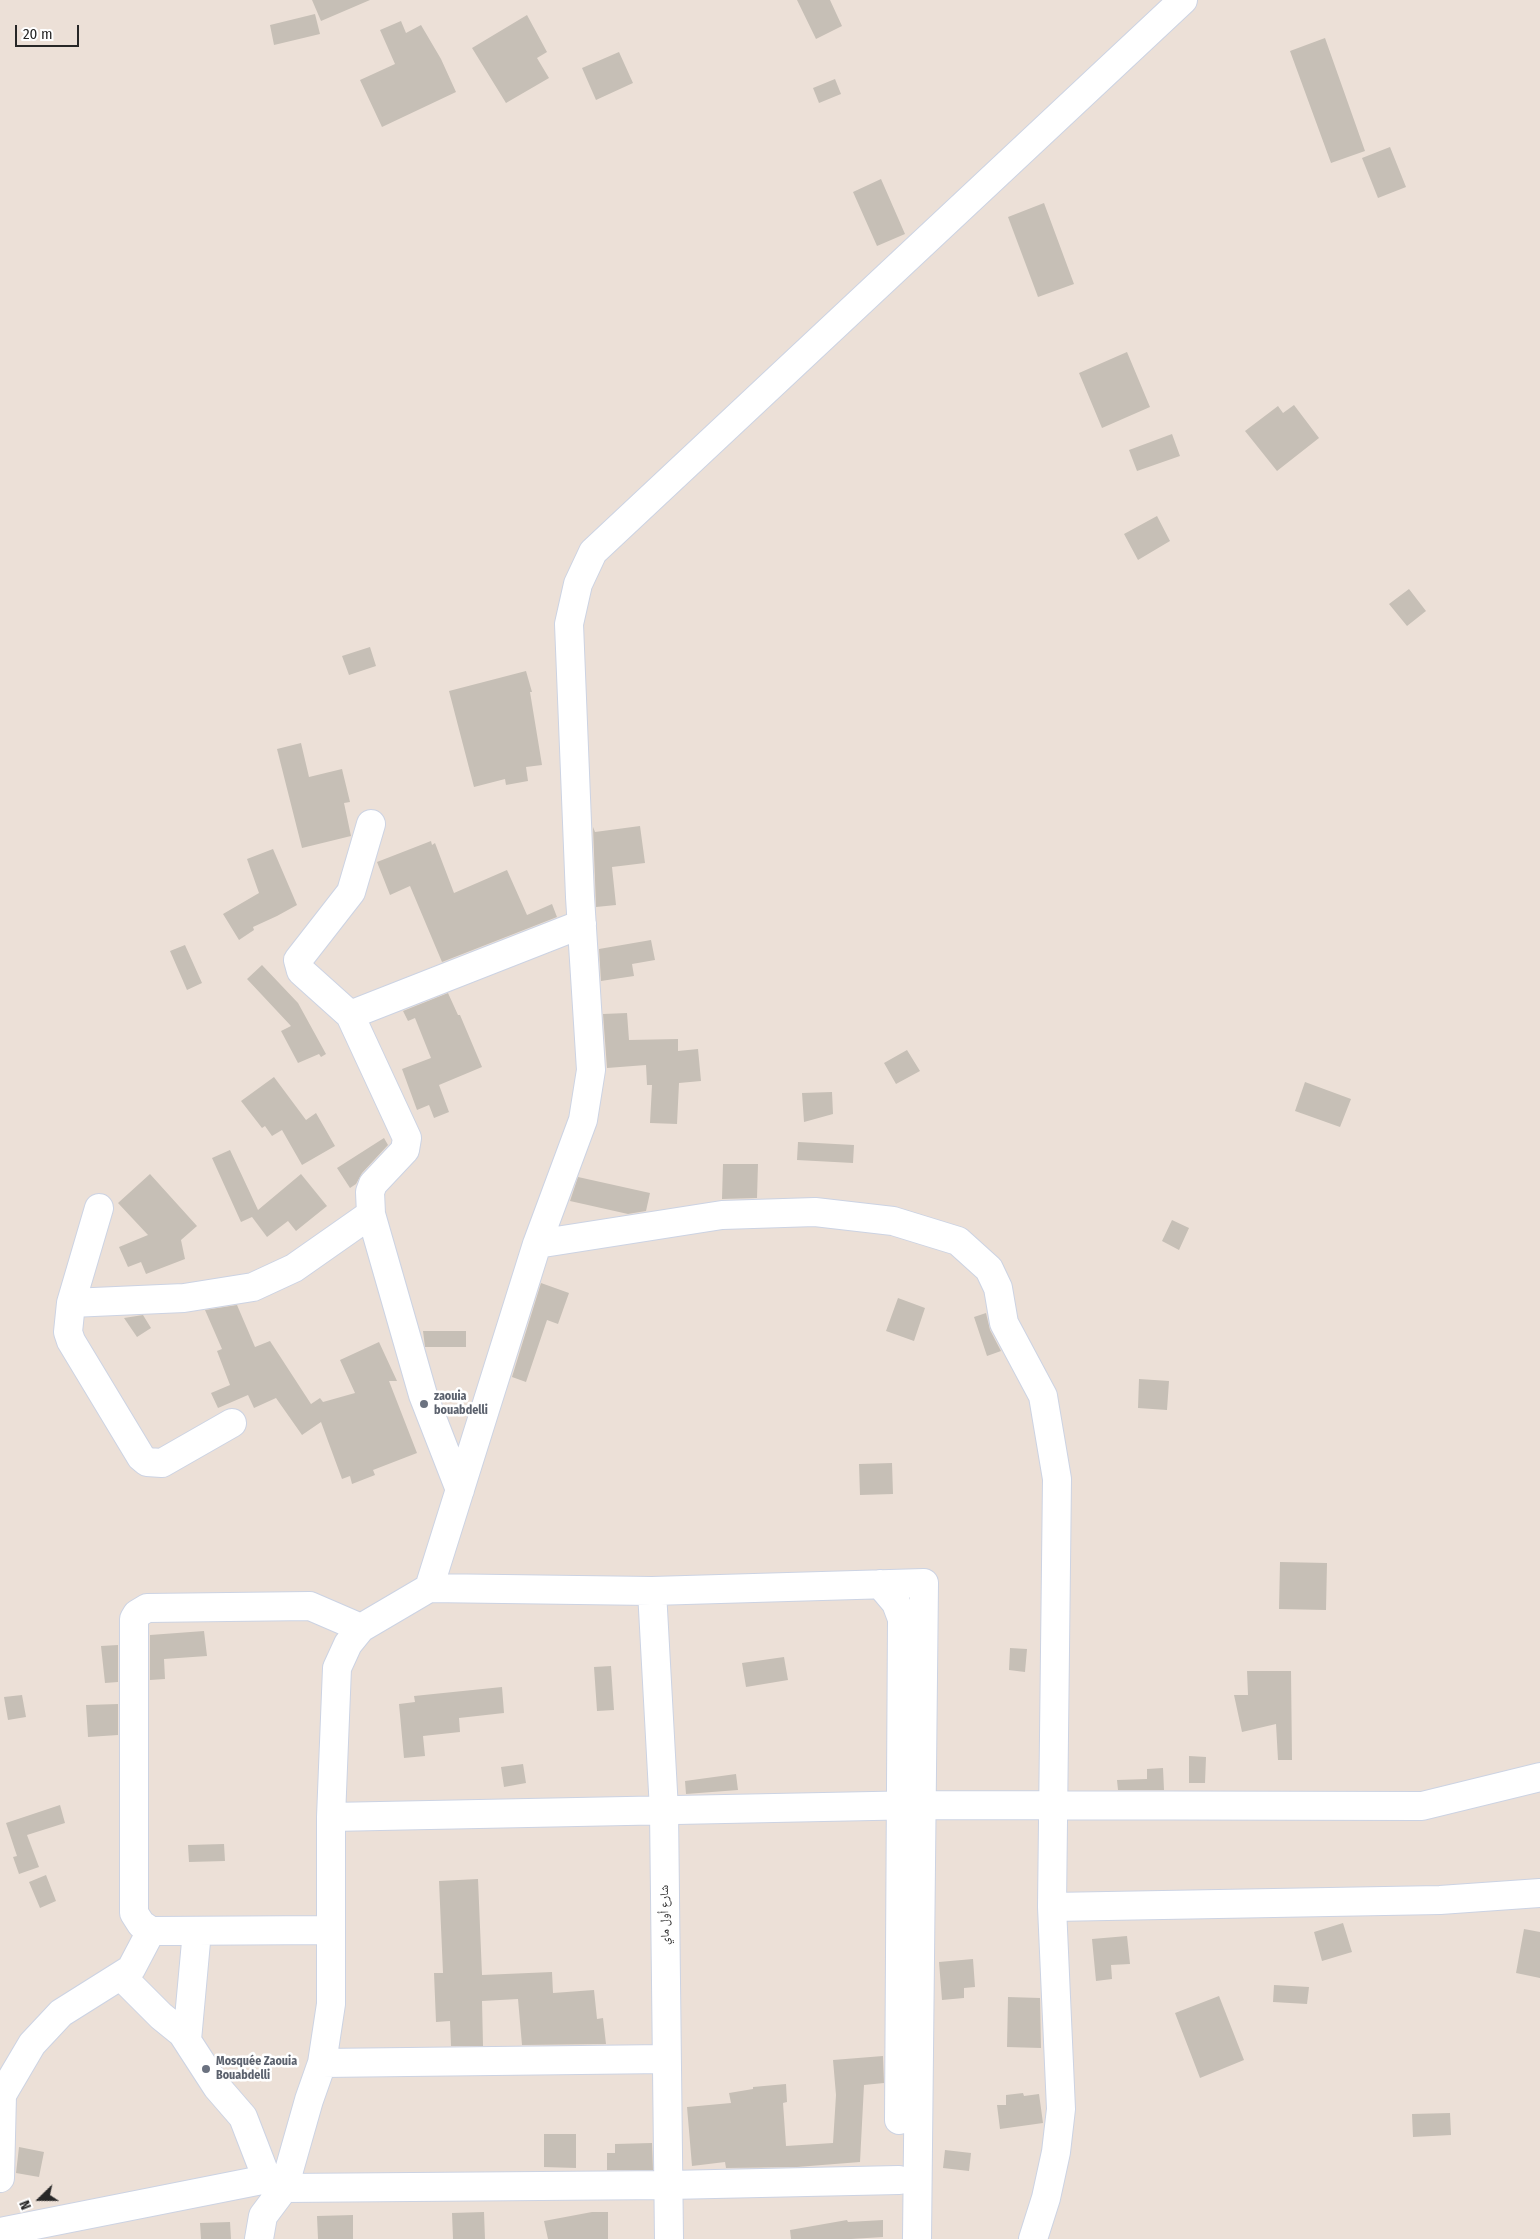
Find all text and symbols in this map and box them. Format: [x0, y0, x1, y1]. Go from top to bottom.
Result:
scale bar [18, 15, 81, 47]
text: 20 m [23, 25, 53, 43]
place label: zaouia bouabdelli [434, 1390, 488, 1418]
marker: zaouia bouabdelli [418, 1398, 430, 1410]
street label: شارع أول ماي [657, 1885, 673, 1945]
place label: Mosquée Zaouia Bouabdelli [216, 2055, 297, 2083]
marker: Mosquée Zaouia Bouabdelli [200, 2063, 212, 2075]
north arrow [15, 2174, 65, 2224]
text: N [16, 2198, 35, 2212]

